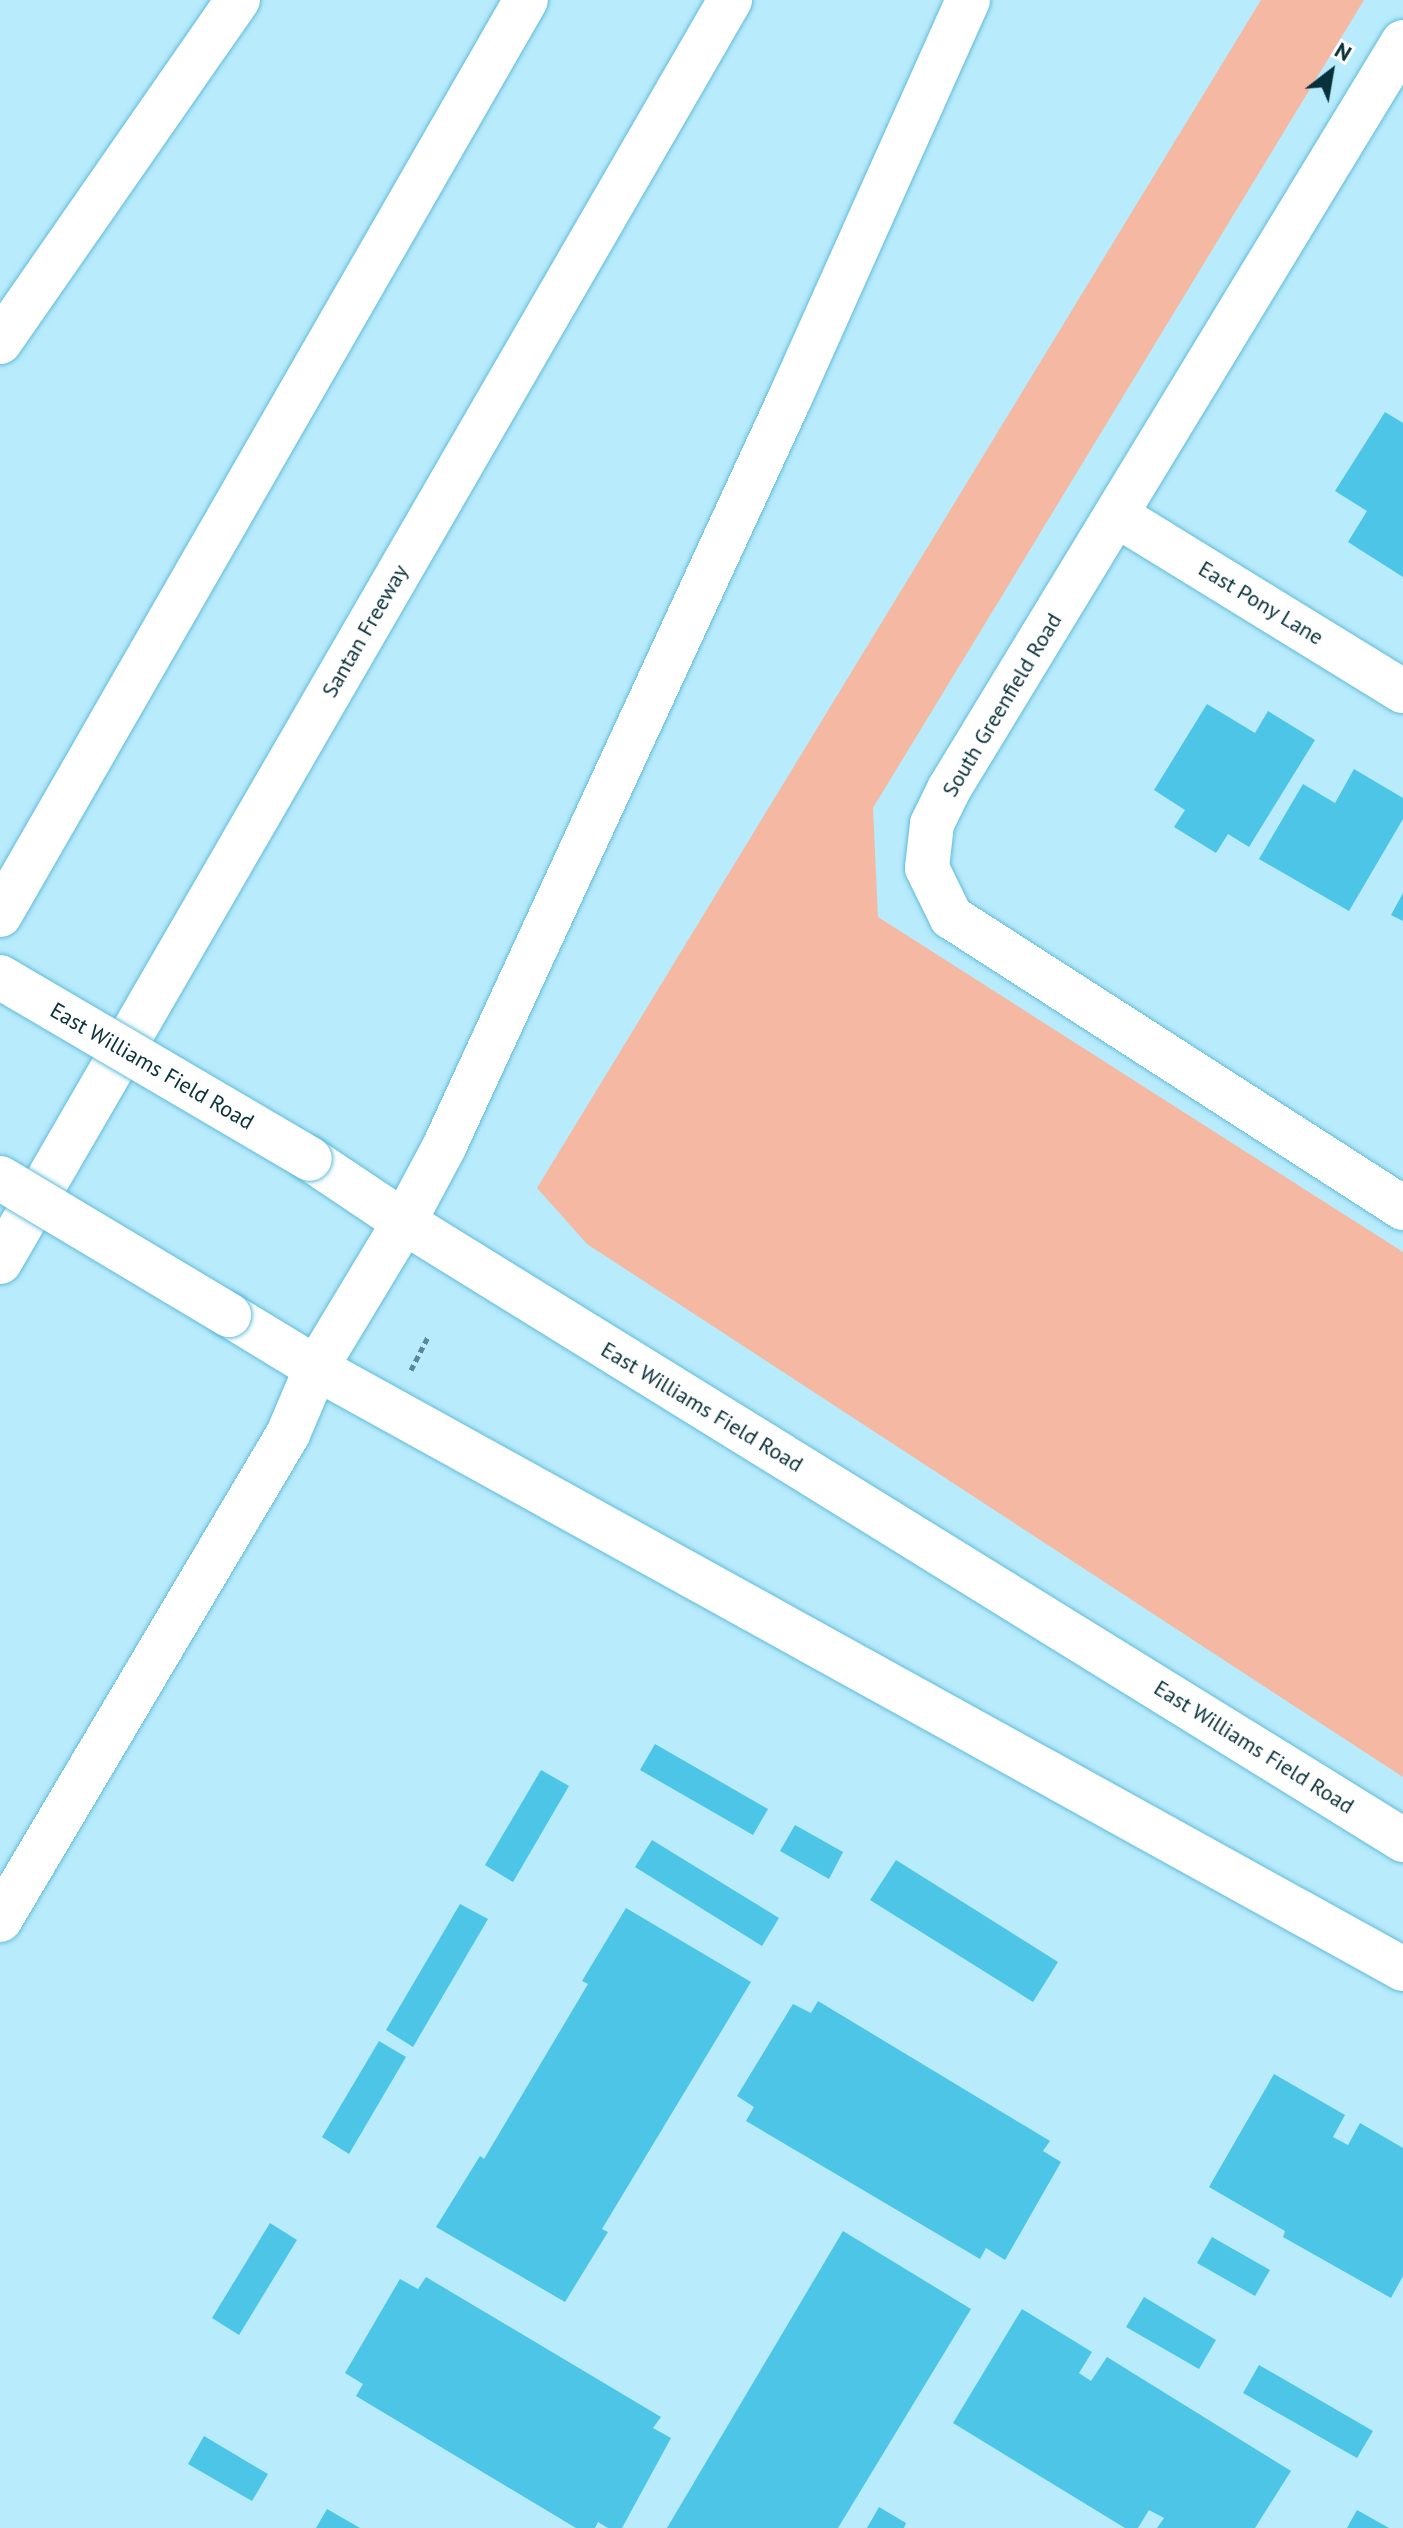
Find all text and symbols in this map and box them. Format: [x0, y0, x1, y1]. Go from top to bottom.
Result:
north arrow [1291, 32, 1371, 112]
text: N [1330, 36, 1357, 67]
street label: East Pony Lane [1193, 555, 1329, 651]
street label: Santan Freeway [316, 560, 414, 702]
street label: South Greenfield Road [937, 608, 1067, 802]
street label: East Williams Field Road [45, 997, 259, 1135]
street label: East Williams Field Road [596, 1336, 808, 1478]
street label: East Williams Field Road [1149, 1675, 1359, 1819]

